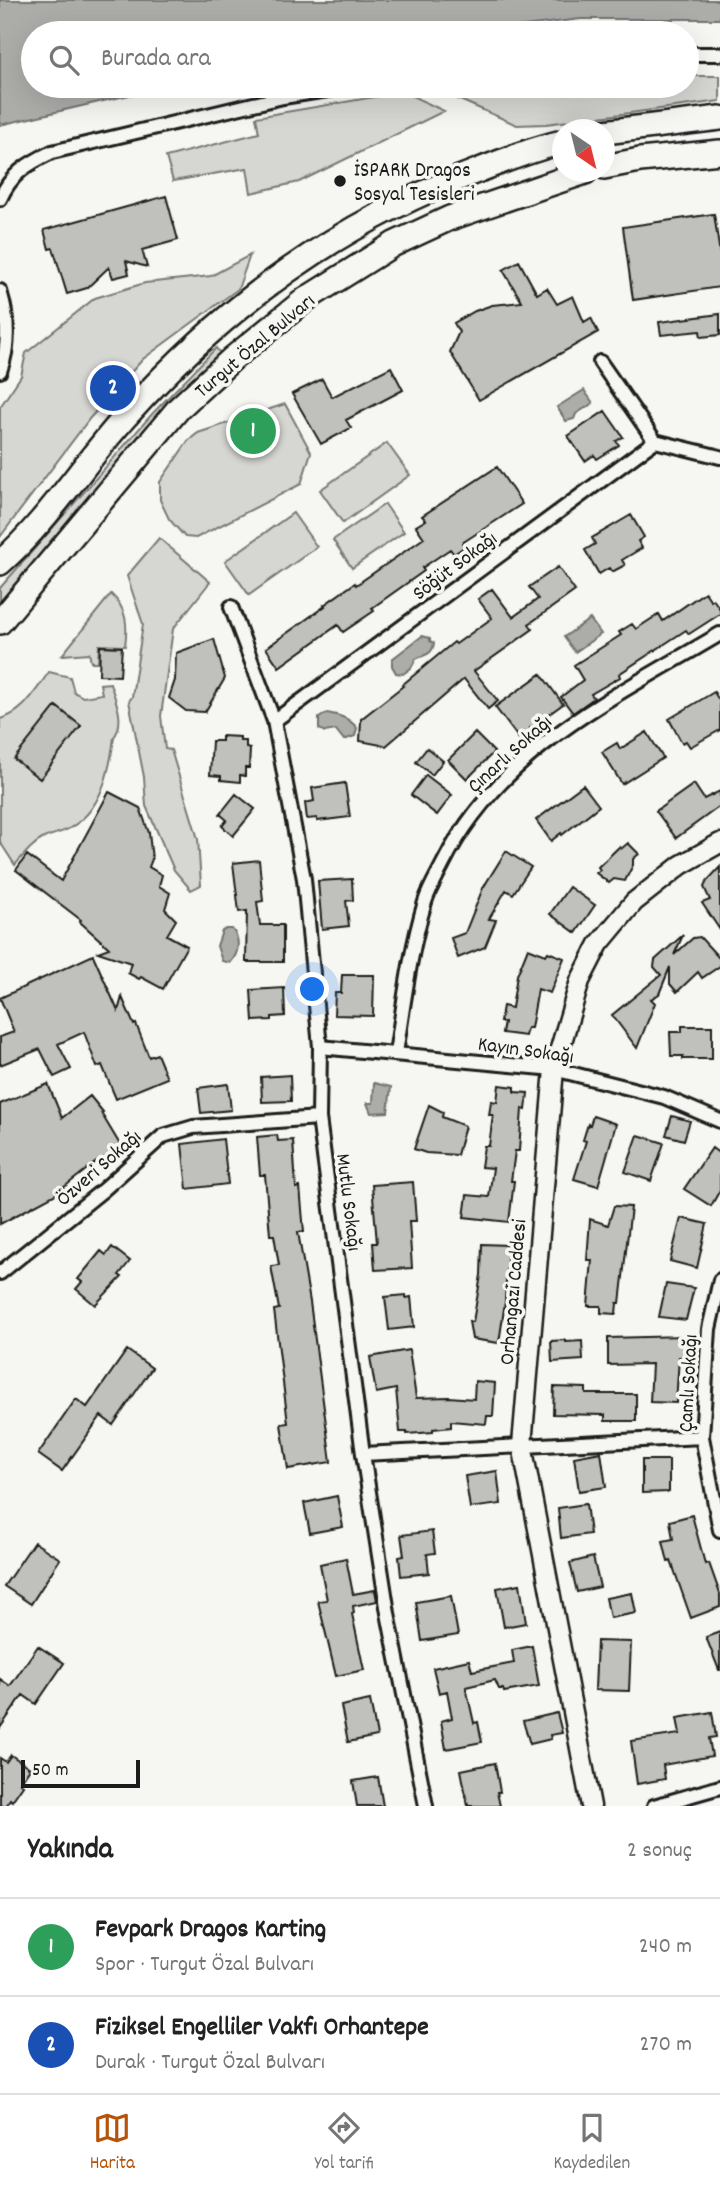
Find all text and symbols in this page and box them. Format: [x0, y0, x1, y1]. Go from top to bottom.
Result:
search box [21, 21, 699, 98]
icon: search [45, 41, 83, 79]
text: Burada ara [101, 41, 211, 78]
north arrow [552, 119, 615, 182]
place label: İSPARK Dragos Sosyal Tesisleri [354, 157, 475, 211]
marker: İSPARK Dragos Sosyal Tesisleri [332, 173, 348, 189]
street label: Turgut Özal Bulvarı [189, 288, 323, 407]
pin: 2 [90, 362, 136, 414]
pin: 1 [230, 405, 276, 457]
street label: Söğüt Sokağı [407, 525, 505, 609]
street label: Çınarlı Sokağı [462, 709, 560, 801]
your location [295, 972, 329, 1006]
street label: Kayın Sokağı [476, 1030, 575, 1074]
street label: Özveri Sokağı [51, 1124, 149, 1215]
street label: Mutlu Sokağı [326, 1152, 368, 1253]
street label: Orhangazi Caddesi [494, 1218, 536, 1367]
street label: Çamlı Sokağı [672, 1334, 708, 1433]
scale bar [21, 1757, 140, 1789]
text: 50 m [32, 1758, 69, 1785]
text: Yakında [28, 1830, 113, 1873]
text: 2 sonuç [627, 1835, 692, 1868]
text: Fevpark Dragos Karting [95, 1912, 326, 1949]
text: 1 [48, 1931, 54, 1964]
text: 240 m [639, 1931, 692, 1964]
text: Spor · Turgut Özal Bulvarı [95, 1949, 314, 1982]
text: Fiziksel Engelliler Vakfı Orhantepe [95, 2010, 429, 2047]
text: 2 [46, 2029, 56, 2062]
text: 270 m [640, 2029, 692, 2062]
text: Durak · Turgut Özal Bulvarı [95, 2047, 325, 2080]
tab: Harita [90, 2109, 135, 2178]
tab: Yol tarifi [314, 2109, 374, 2178]
tab: Kaydedilen [553, 2109, 630, 2178]

